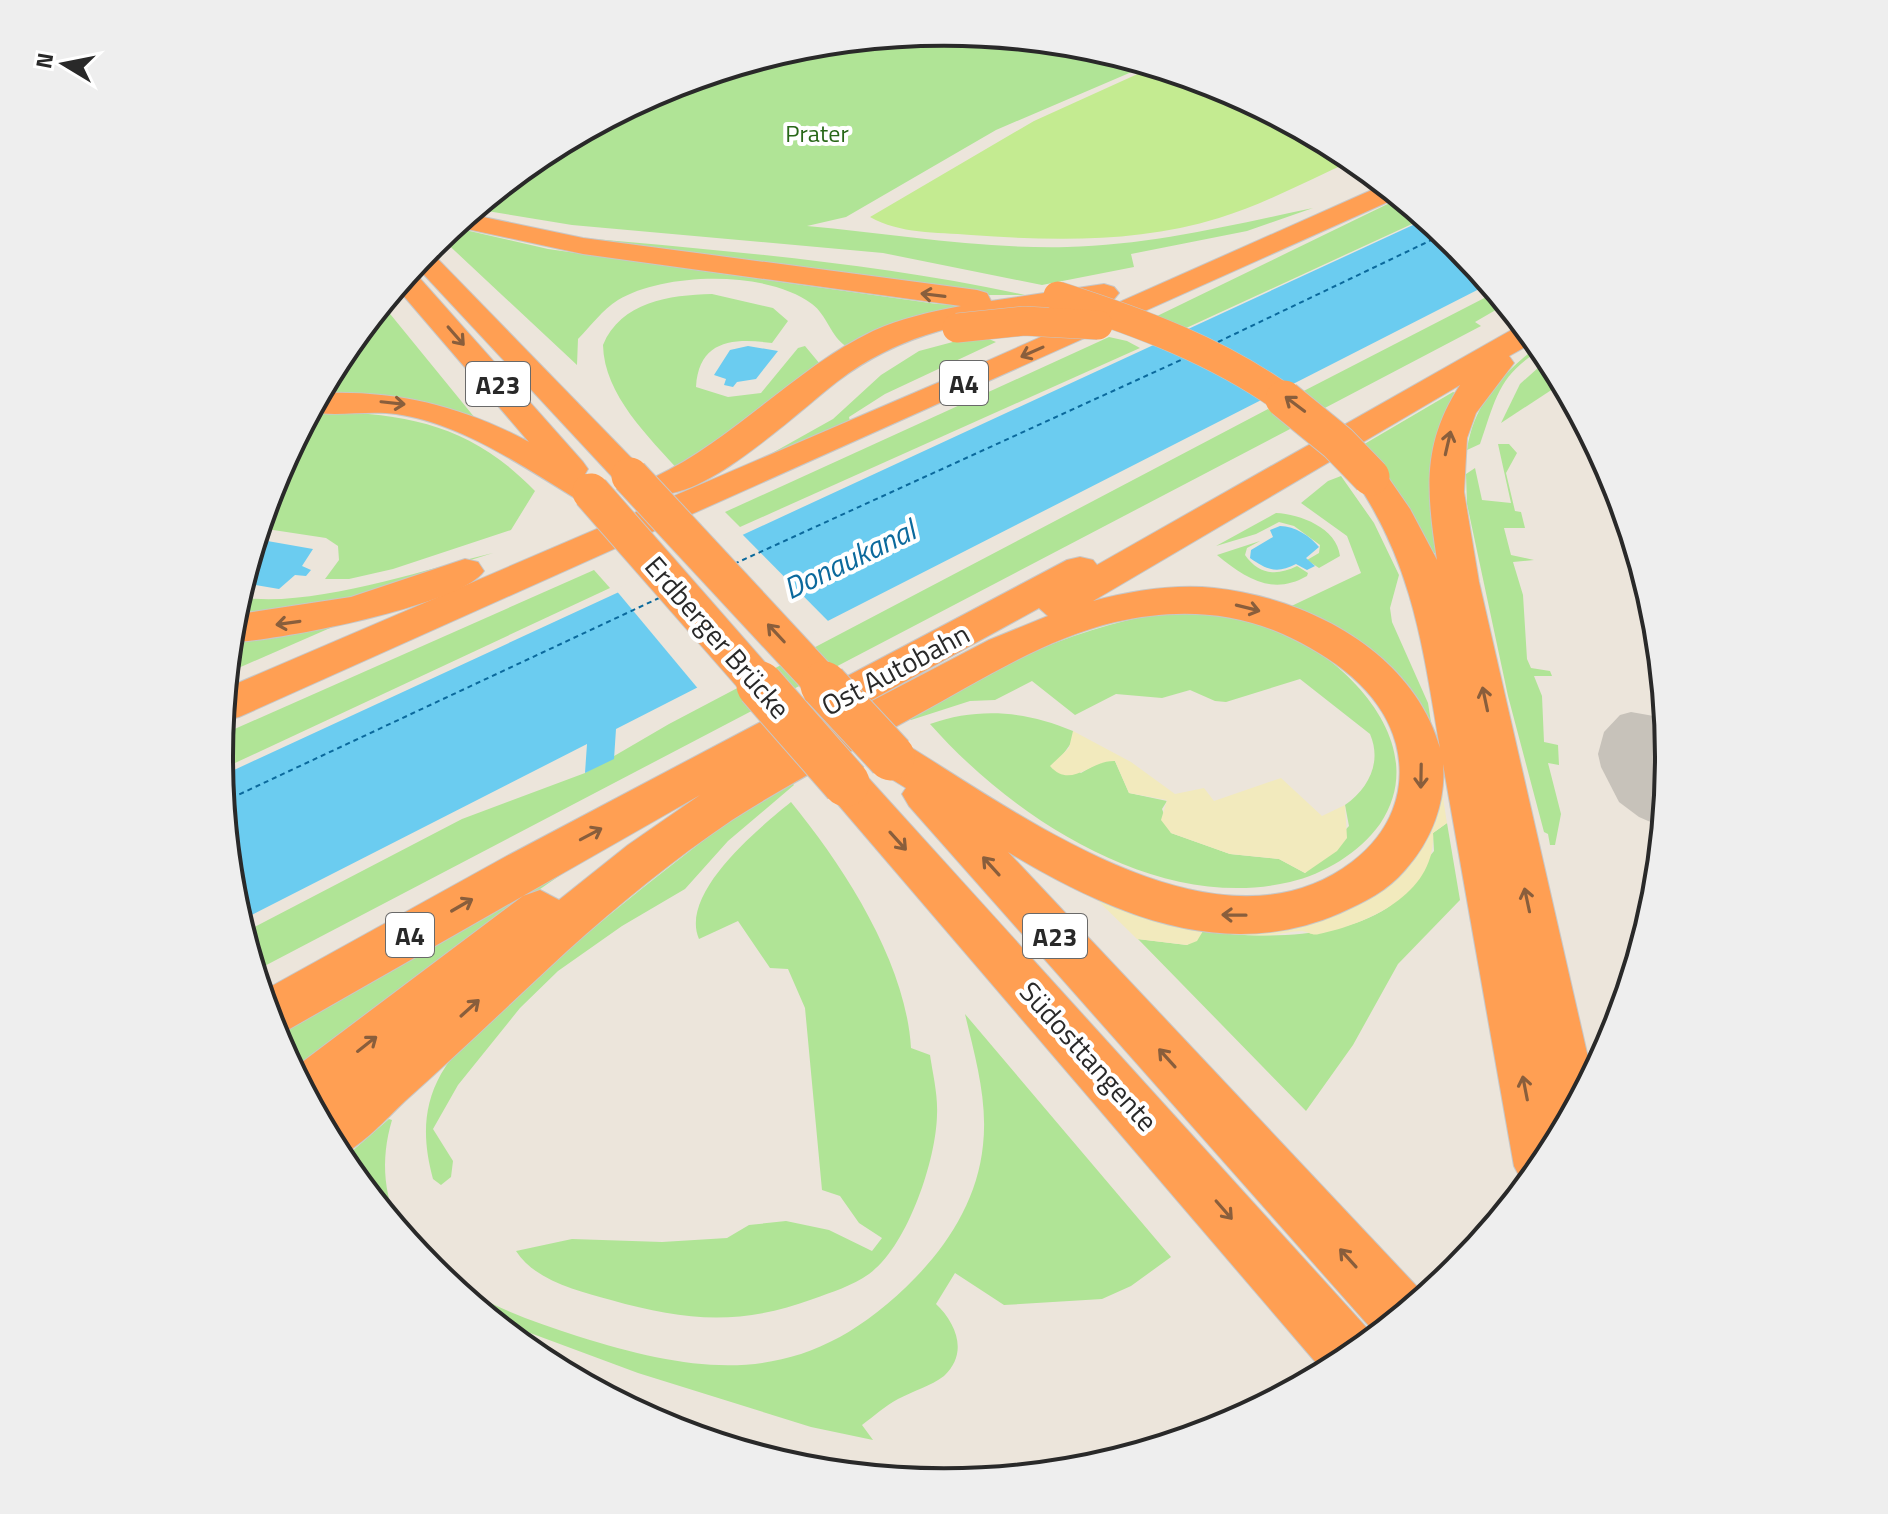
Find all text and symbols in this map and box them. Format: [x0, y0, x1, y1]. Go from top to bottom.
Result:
north arrow [24, 24, 104, 104]
text: N [26, 50, 62, 71]
park label: Prater [785, 115, 849, 151]
one-way arrow [921, 287, 946, 302]
one-way arrow [446, 326, 464, 346]
one-way arrow [1021, 346, 1045, 361]
road number: A4 [940, 361, 988, 405]
road number: A23 [466, 362, 530, 406]
one-way arrow [379, 396, 406, 411]
one-way arrow [1285, 396, 1306, 413]
one-way arrow [1441, 431, 1456, 456]
water label: Donaukanal [775, 506, 926, 611]
street label: Erdberger Brücke [635, 546, 801, 728]
one-way arrow [1234, 602, 1260, 617]
street label: Ost Autobahn [813, 612, 977, 726]
one-way arrow [276, 616, 301, 631]
one-way arrow [767, 623, 786, 643]
one-way arrow [1477, 686, 1492, 712]
one-way arrow [1413, 762, 1429, 789]
one-way arrow [578, 825, 602, 841]
one-way arrow [888, 831, 906, 851]
one-way arrow [983, 857, 1001, 877]
one-way arrow [1519, 887, 1534, 913]
one-way arrow [450, 897, 474, 912]
one-way arrow [1222, 907, 1248, 923]
road number: A4 [386, 913, 434, 957]
road number: A23 [1023, 914, 1087, 958]
street label: Südosttangente [1010, 971, 1168, 1141]
one-way arrow [459, 1000, 479, 1018]
one-way arrow [356, 1036, 377, 1053]
one-way arrow [1158, 1049, 1176, 1069]
one-way arrow [1516, 1075, 1531, 1101]
one-way arrow [1215, 1199, 1233, 1219]
one-way arrow [1340, 1248, 1358, 1268]

